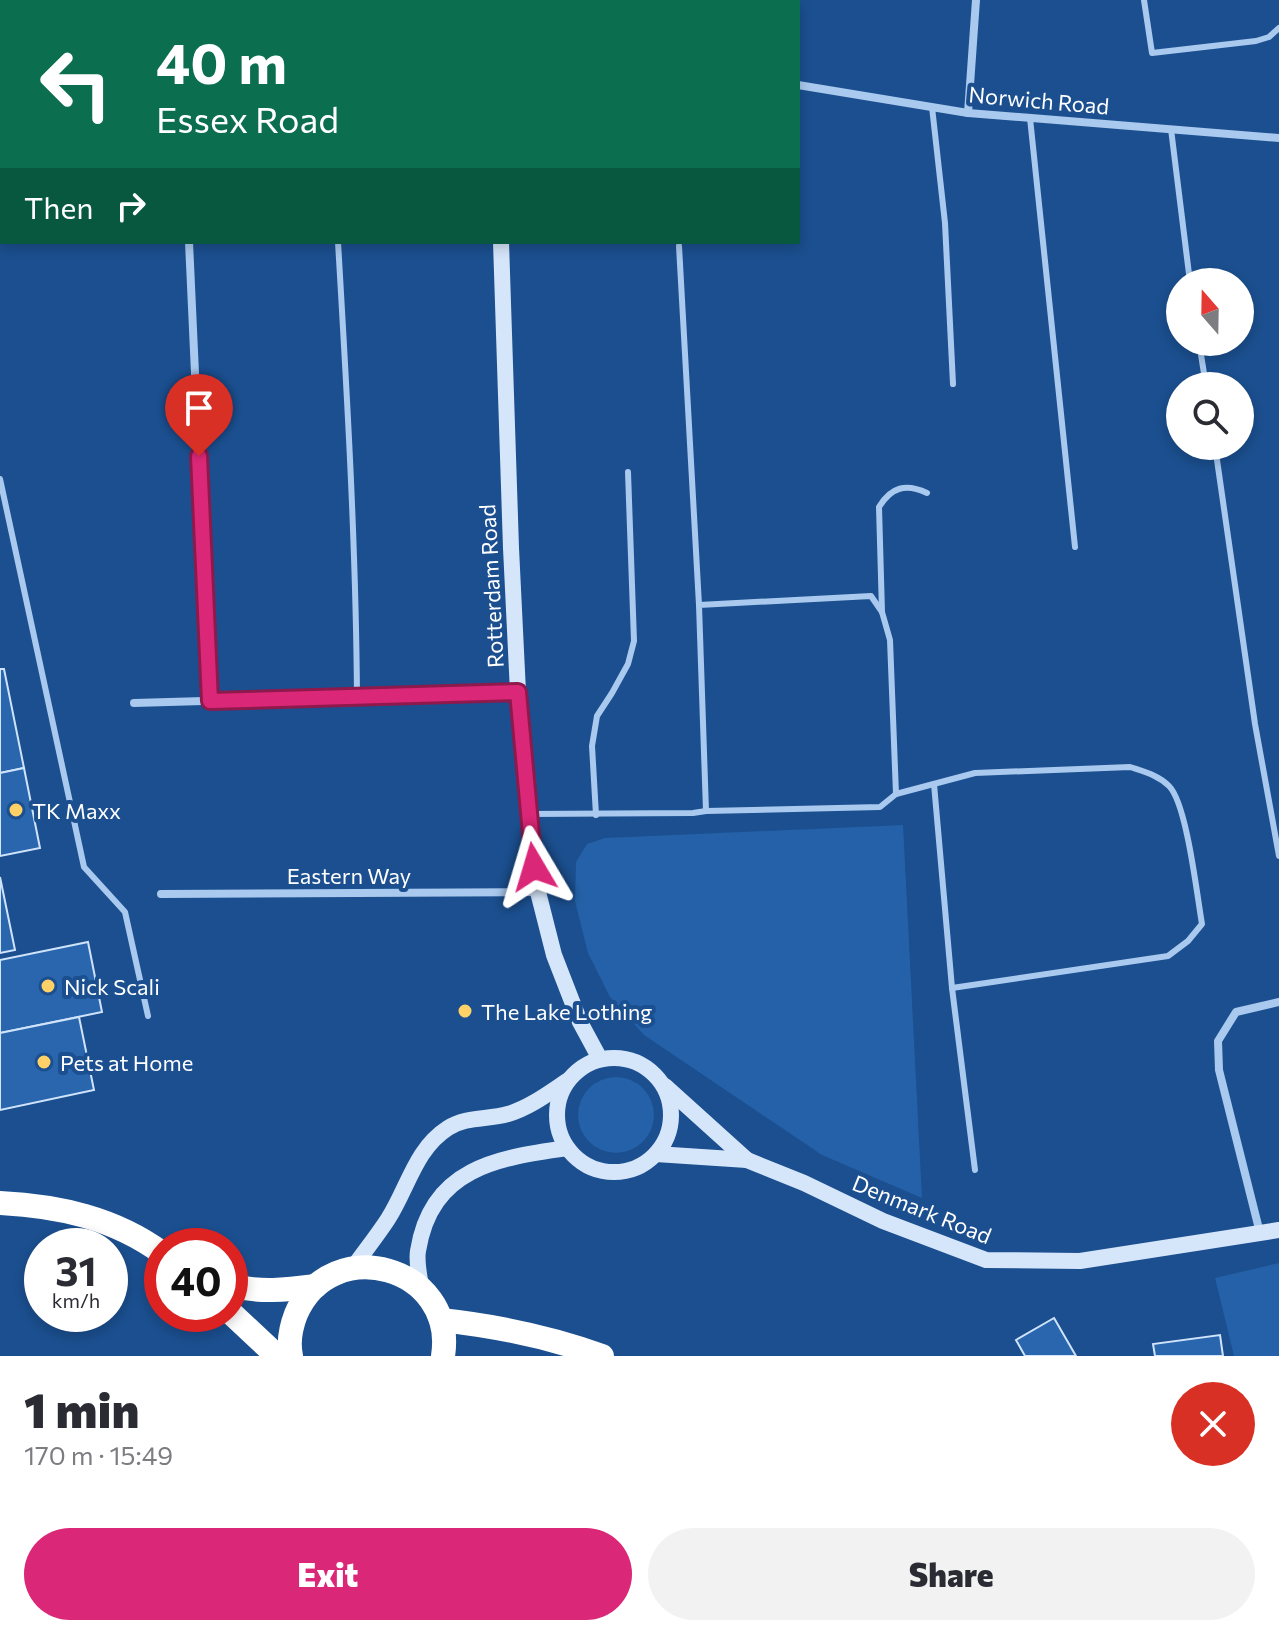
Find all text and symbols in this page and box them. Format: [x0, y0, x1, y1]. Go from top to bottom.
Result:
text: 40 m [156, 27, 287, 96]
icon: left [24, 32, 128, 136]
street label: Norwich Road [968, 80, 1110, 120]
text: Essex Road [156, 96, 339, 140]
icon: right [109, 184, 153, 228]
text: Then [24, 188, 93, 225]
north arrow [1166, 268, 1254, 356]
map controls [1166, 268, 1254, 460]
button: search [1166, 372, 1254, 460]
pin [165, 374, 233, 456]
icon: arrive [177, 386, 221, 430]
street label: Rotterdam Road [473, 503, 509, 669]
place label: TK Maxx [32, 797, 121, 824]
marker: TK Maxx [7, 801, 25, 819]
position arrow [492, 825, 576, 909]
street label: Eastern Way [287, 862, 411, 889]
place label: Nick Scali [64, 973, 160, 1000]
marker: Nick Scali [39, 977, 57, 995]
place label: The Lake Lothing [481, 998, 652, 1025]
marker: The Lake Lothing [456, 1002, 474, 1020]
place label: Pets at Home [60, 1049, 193, 1076]
marker: Pets at Home [35, 1053, 53, 1071]
street label: Denmark Road [849, 1169, 995, 1249]
speed limit sign: 40 [144, 1228, 248, 1332]
text: 31 [55, 1245, 97, 1294]
text: km/h [52, 1288, 100, 1312]
text: 1 min [24, 1379, 139, 1438]
button: close [1171, 1382, 1255, 1466]
text: 170 m · 15:49 [24, 1439, 173, 1470]
button: Exit [24, 1528, 632, 1620]
button: Share [648, 1528, 1255, 1620]

